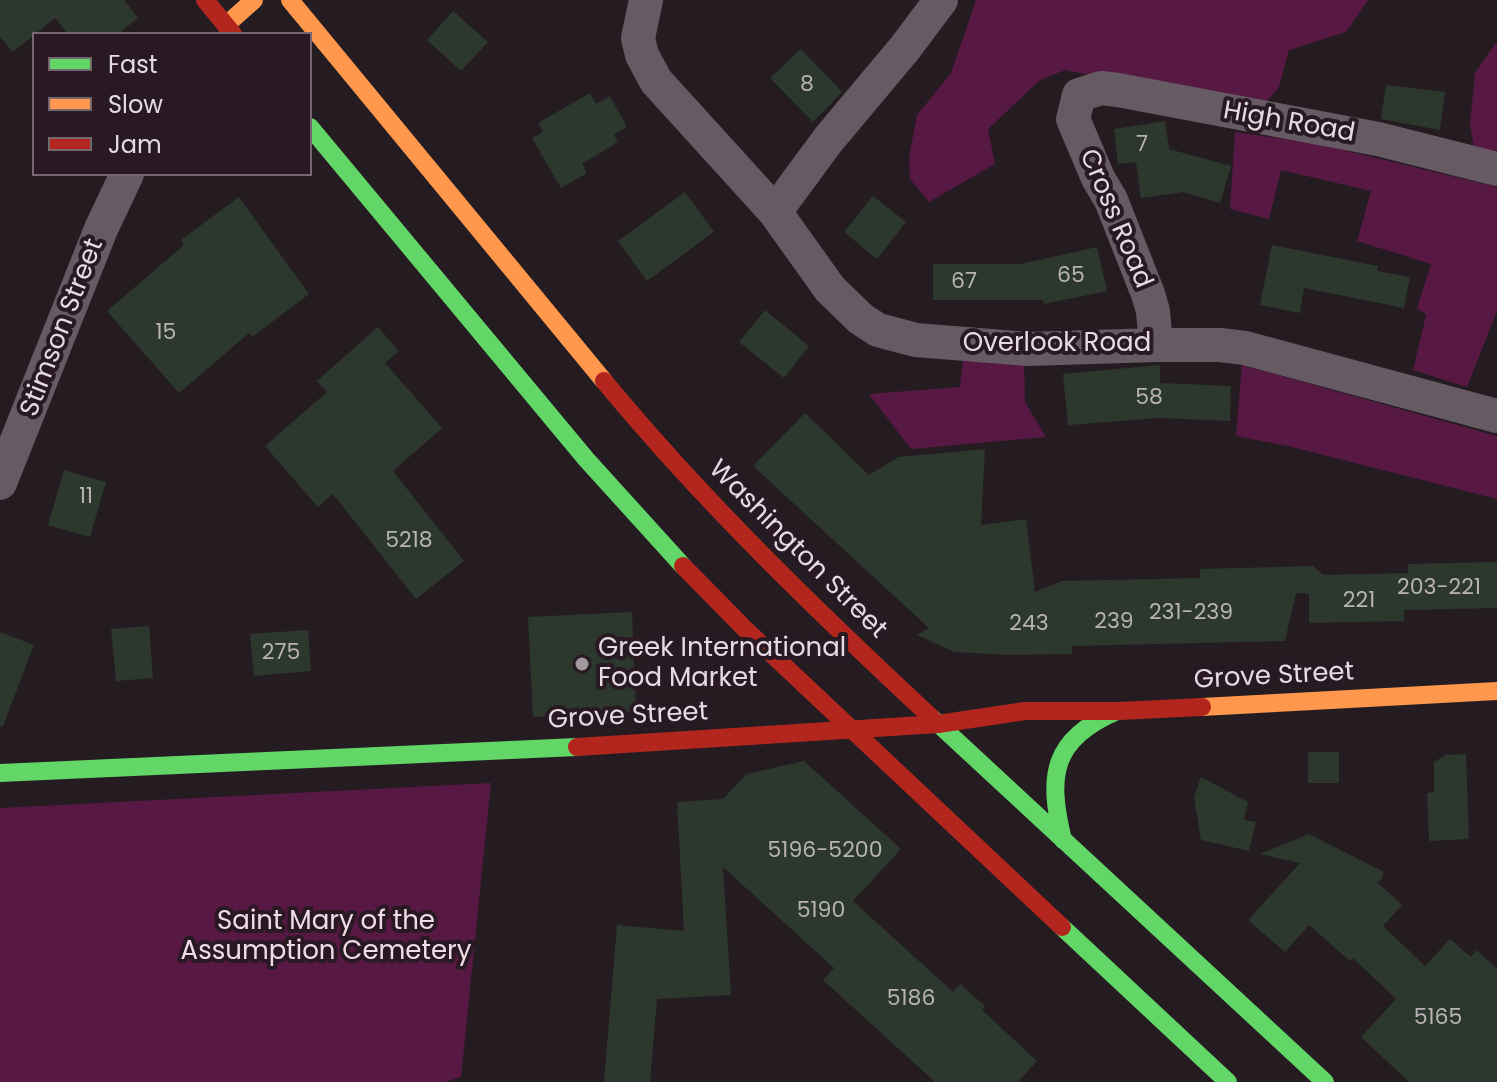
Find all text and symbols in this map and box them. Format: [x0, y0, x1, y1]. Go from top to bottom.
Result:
legend [32, 32, 312, 176]
text: Fast [108, 48, 158, 81]
house number: 8 [800, 72, 814, 98]
text: Slow [108, 88, 163, 121]
street label: High Road [1221, 96, 1357, 150]
text: Jam [108, 128, 162, 161]
house number: 7 [1136, 132, 1148, 158]
street label: Cross Road [1072, 145, 1158, 293]
street label: Stimson Street [15, 235, 111, 421]
house number: 65 [1057, 263, 1085, 289]
house number: 67 [951, 269, 977, 295]
house number: 15 [156, 320, 176, 346]
street label: Overlook Road [963, 328, 1151, 360]
house number: 58 [1135, 385, 1163, 411]
street label: Washington Street [701, 454, 893, 646]
house number: 11 [79, 484, 93, 510]
house number: 5218 [385, 528, 433, 554]
house number: 203-221 [1397, 575, 1481, 601]
house number: 221 [1343, 588, 1375, 614]
house number: 231-239 [1149, 600, 1233, 626]
house number: 239 [1094, 609, 1134, 635]
house number: 243 [1009, 611, 1049, 637]
place label: Greek International Food Market [598, 633, 846, 694]
house number: 275 [262, 640, 300, 666]
marker: Greek International Food Market [573, 655, 591, 673]
street label: Grove Street [1193, 657, 1355, 697]
street label: Grove Street [547, 697, 709, 737]
house number: 5196-5200 [768, 838, 882, 864]
house number: 5190 [797, 898, 845, 924]
park label: Saint Mary of the Assumption Cemetery [181, 906, 471, 968]
house number: 5186 [887, 986, 935, 1012]
house number: 5165 [1414, 1005, 1462, 1031]

